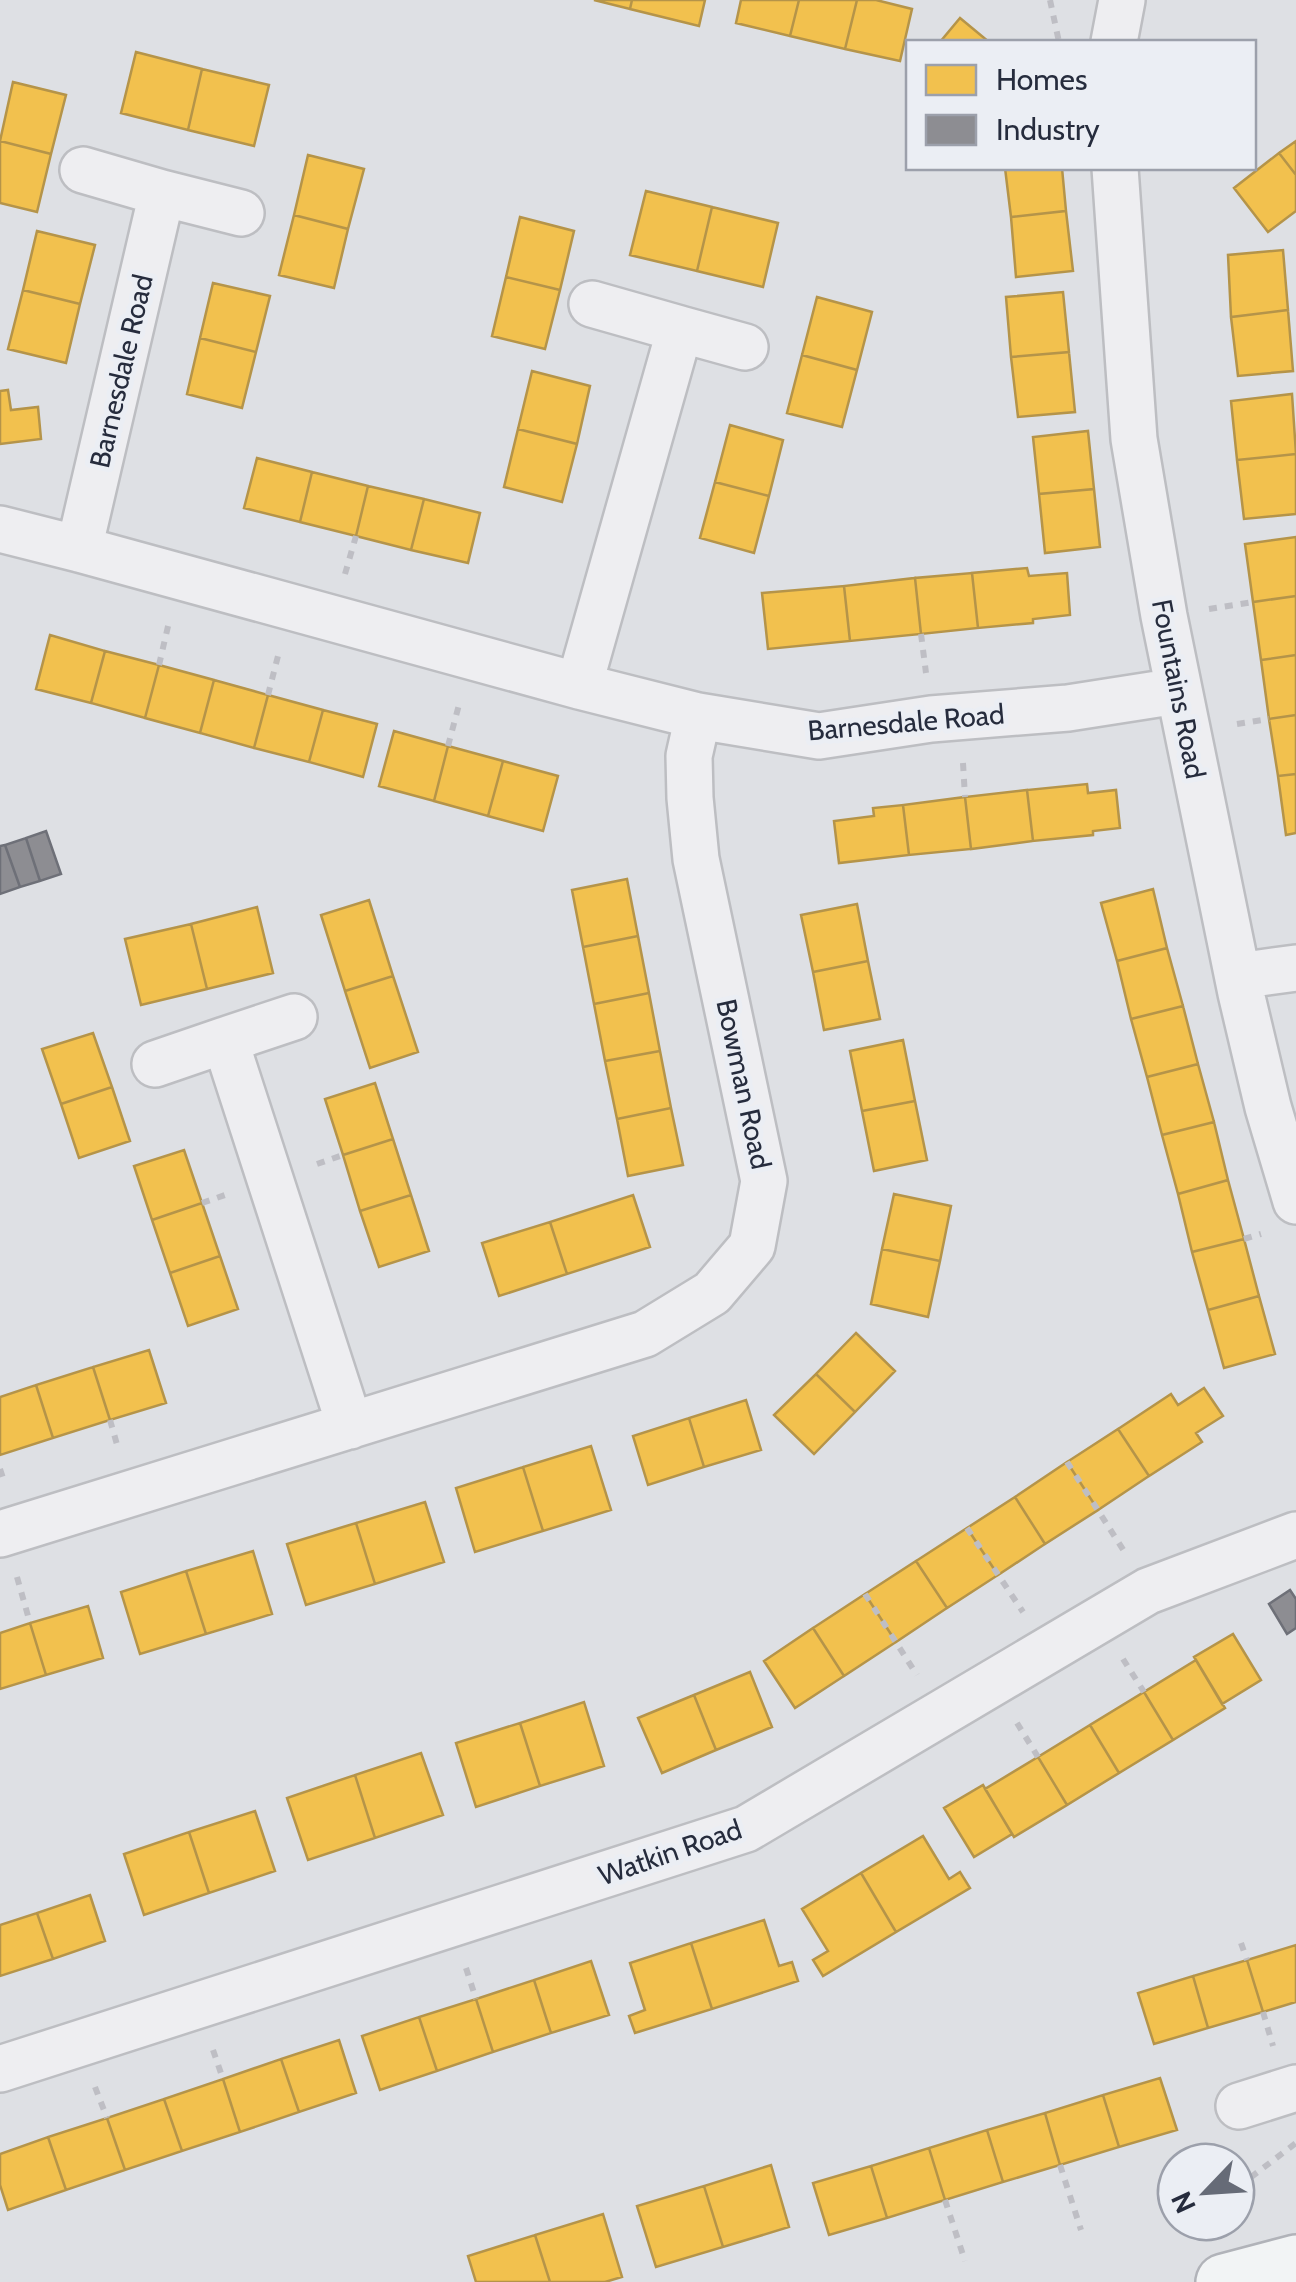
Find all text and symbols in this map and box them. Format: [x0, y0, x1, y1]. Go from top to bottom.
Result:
legend [906, 40, 1256, 170]
text: Homes [996, 61, 1087, 98]
text: Industry [996, 111, 1100, 148]
street label: Barnesdale Road [82, 271, 160, 471]
street label: Fountains Road [1145, 596, 1213, 782]
street label: Barnesdale Road [806, 696, 1006, 748]
street label: Bowman Road [709, 996, 779, 1172]
street label: Watkin Road [594, 1812, 746, 1892]
north arrow [1156, 2142, 1256, 2242]
text: N [1164, 2186, 1203, 2219]

